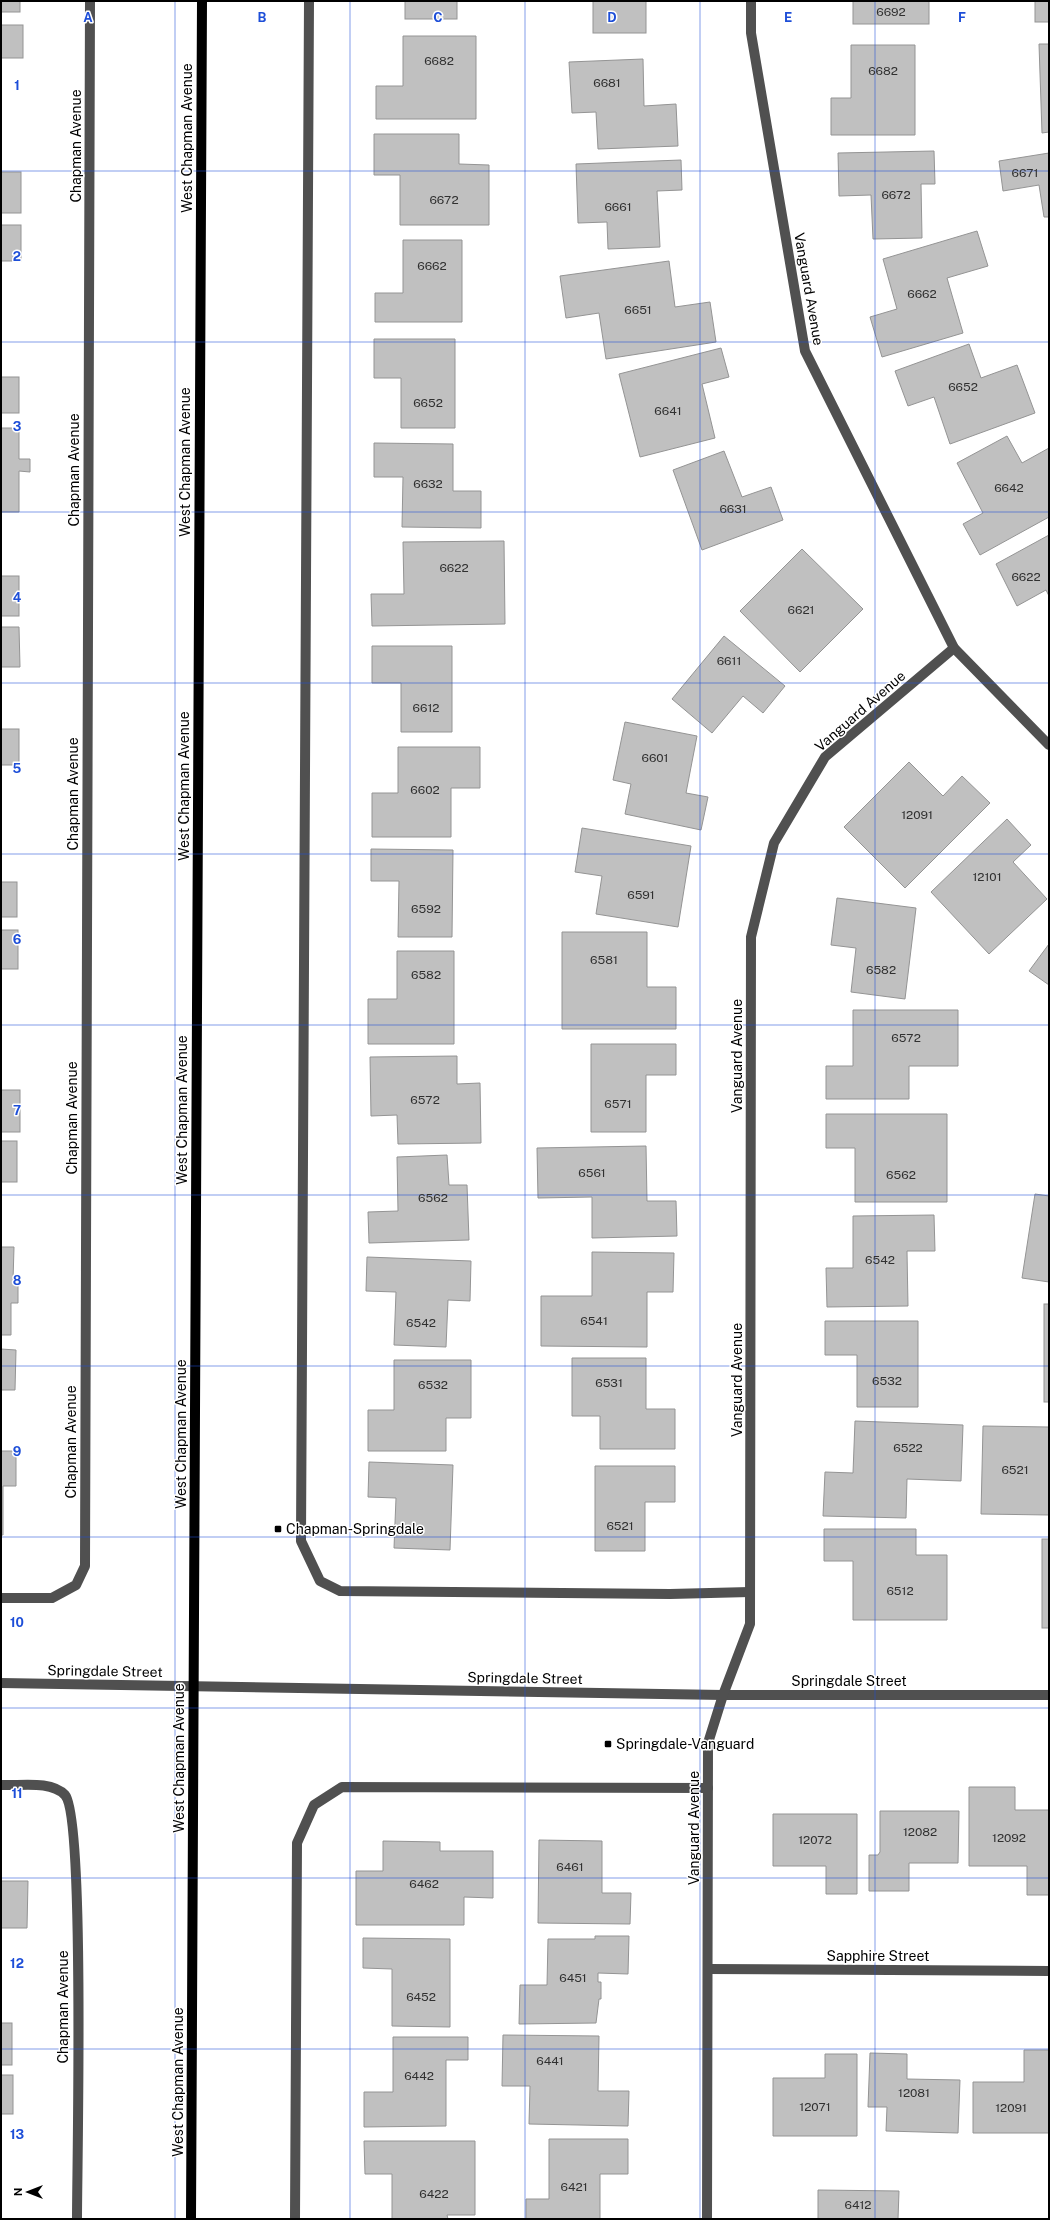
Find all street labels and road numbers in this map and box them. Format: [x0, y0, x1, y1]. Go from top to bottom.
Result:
street label: West Chapman Avenue [179, 63, 195, 213]
street label: Chapman Avenue [68, 89, 84, 203]
street label: Vanguard Avenue [791, 231, 827, 347]
street label: West Chapman Avenue [177, 387, 193, 537]
street label: Chapman Avenue [66, 413, 82, 527]
street label: Vanguard Avenue [812, 667, 908, 754]
street label: West Chapman Avenue [176, 711, 192, 861]
street label: Chapman Avenue [65, 737, 81, 851]
street label: Vanguard Avenue [729, 999, 745, 1113]
street label: West Chapman Avenue [174, 1035, 190, 1185]
street label: Chapman Avenue [64, 1061, 80, 1175]
street label: Vanguard Avenue [729, 1323, 745, 1437]
street label: West Chapman Avenue [173, 1359, 189, 1509]
street label: Chapman Avenue [63, 1385, 79, 1499]
street label: Springdale Street [47, 1662, 163, 1680]
street label: Springdale Street [467, 1669, 583, 1687]
street label: Springdale Street [791, 1673, 907, 1689]
street label: West Chapman Avenue [171, 1683, 187, 1833]
street label: Vanguard Avenue [686, 1771, 702, 1885]
street label: Sapphire Street [827, 1948, 929, 1964]
street label: Chapman Avenue [55, 1950, 71, 2064]
street label: West Chapman Avenue [170, 2007, 186, 2157]

